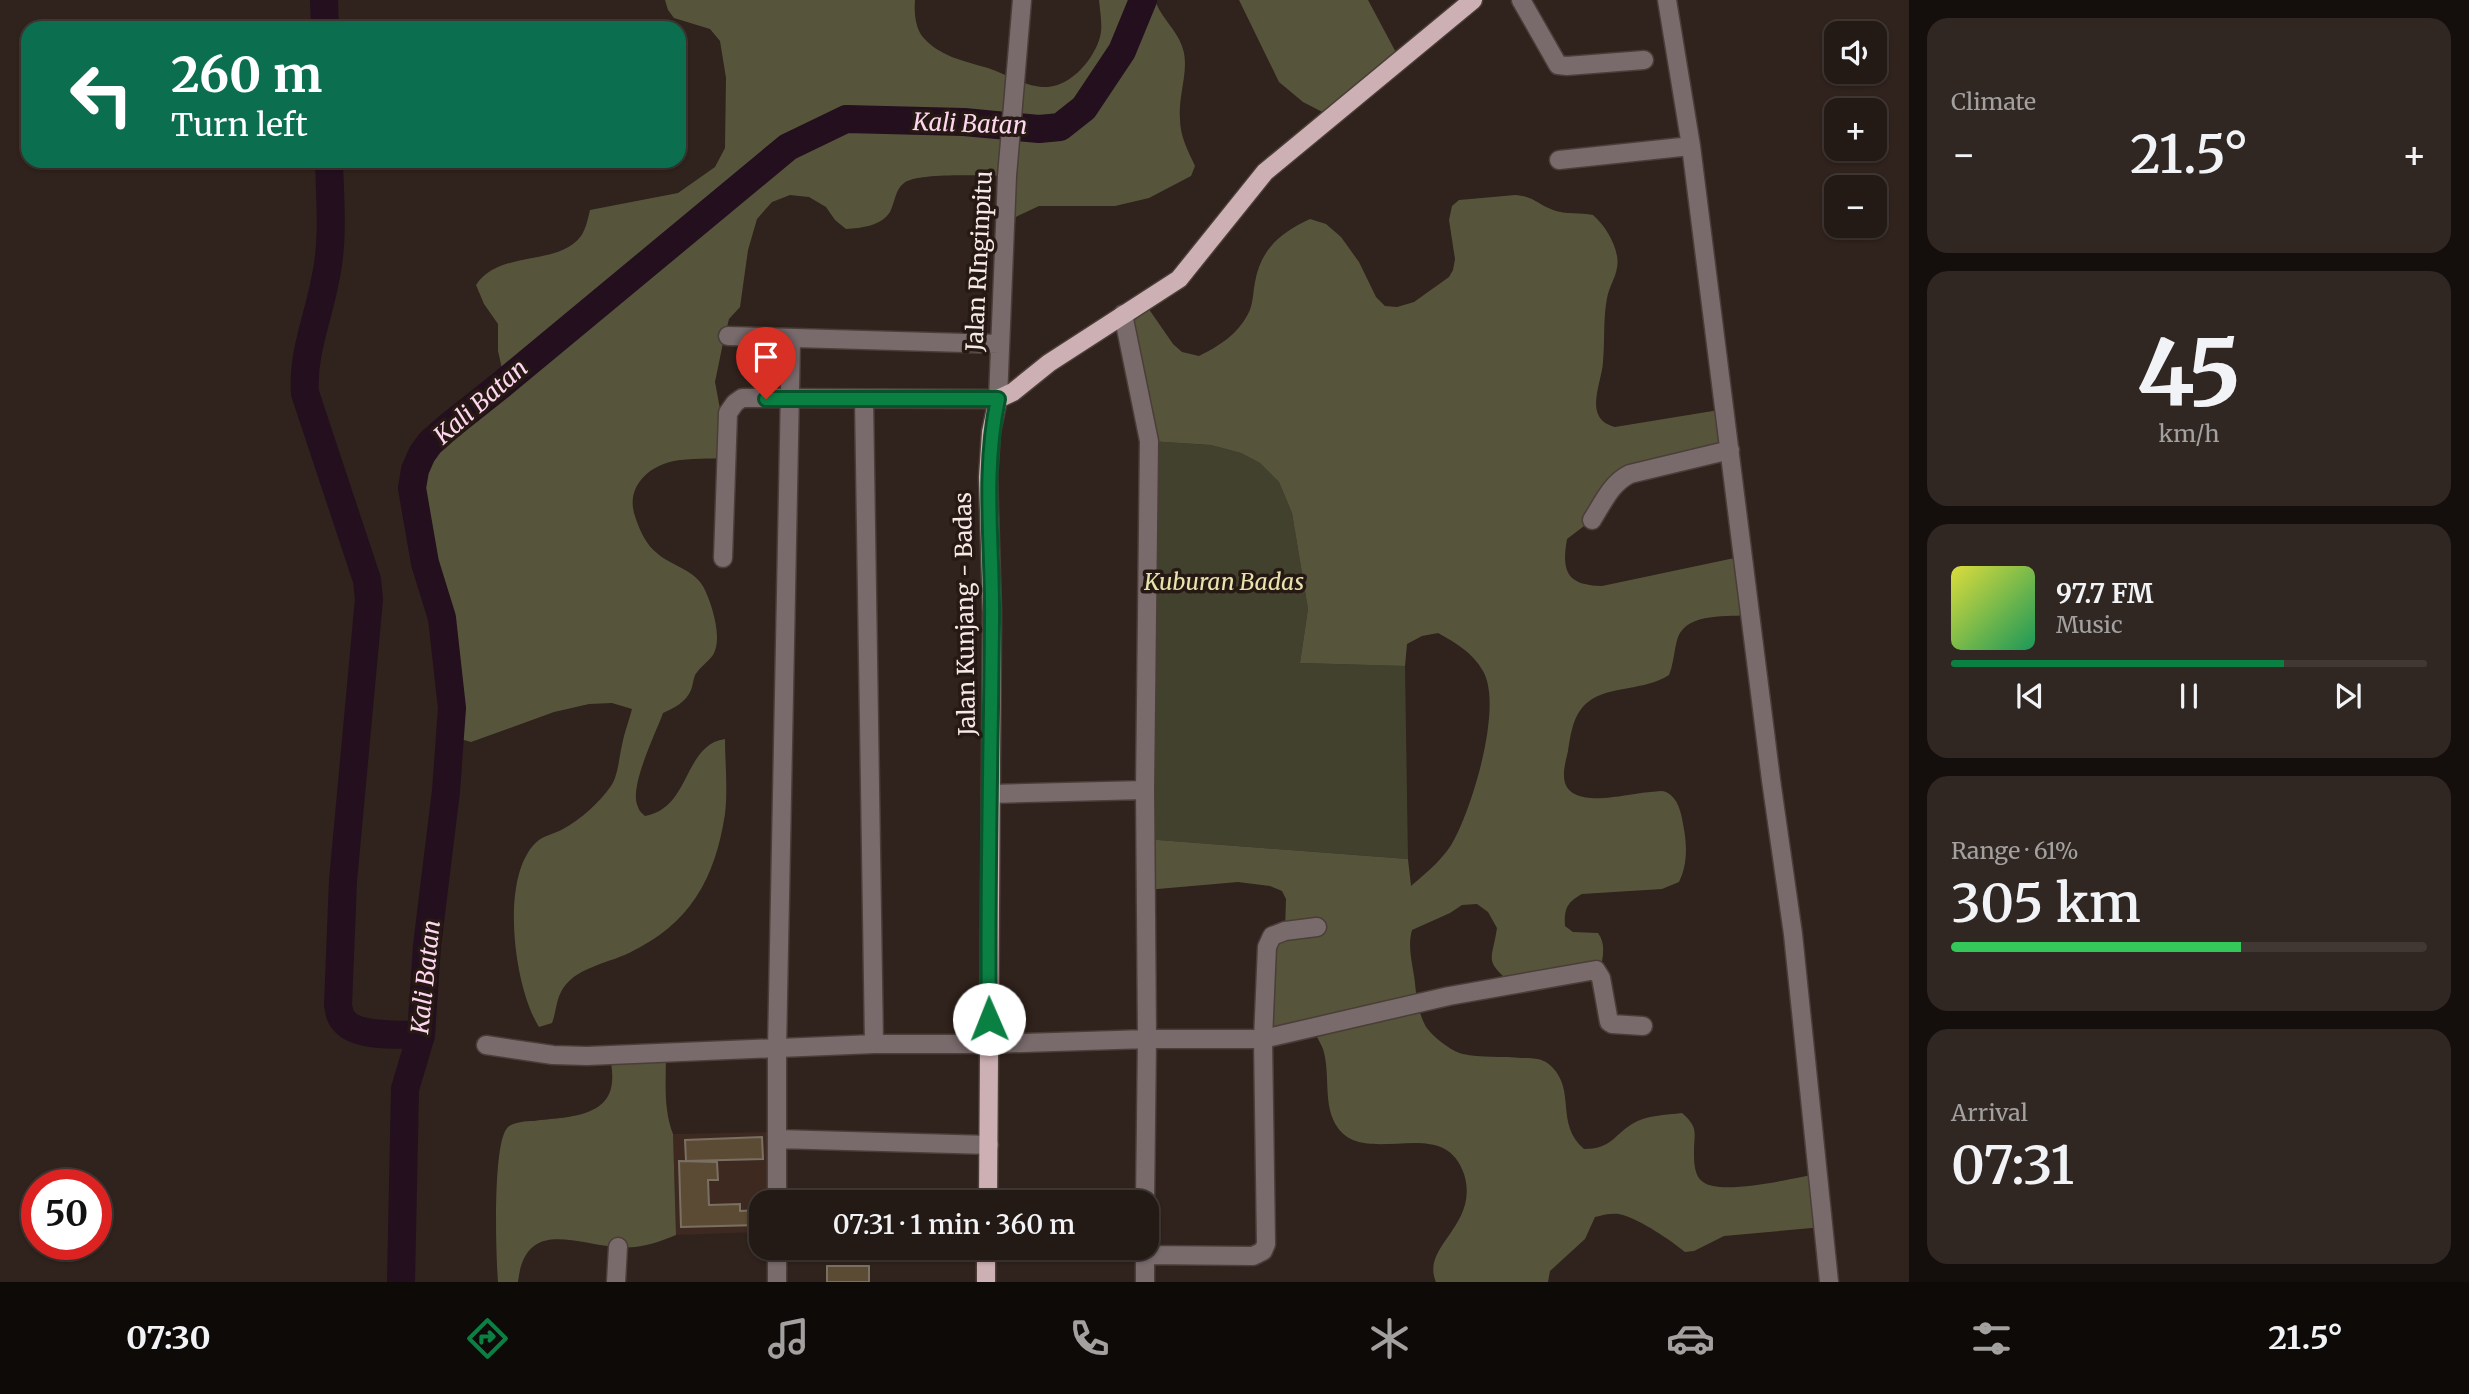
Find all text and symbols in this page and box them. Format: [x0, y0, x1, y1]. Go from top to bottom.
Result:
map controls [1824, 21, 1887, 238]
button: sound [1824, 21, 1887, 84]
text: 260 m [171, 44, 322, 105]
icon: left [56, 49, 147, 140]
text: Climate [1951, 87, 2036, 116]
button: + [1824, 98, 1887, 161]
text: Turn left [171, 105, 308, 145]
water label: Kali Batan [911, 106, 1028, 141]
text: 21.5° [2130, 122, 2248, 187]
text: − [1951, 131, 1976, 178]
text: + [2402, 131, 2427, 178]
street label: Jalan RInginpitu [959, 170, 998, 353]
button: − [1824, 175, 1887, 238]
text: 45 [2137, 316, 2241, 431]
pin [736, 327, 796, 399]
icon: arrive [747, 338, 785, 376]
water label: Kali Batan [427, 352, 534, 452]
text: km/h [2159, 419, 2219, 448]
street label: Jalan Kunjang - Badas [948, 492, 981, 737]
park label: Kuburan Badas [1143, 567, 1304, 596]
text: 97.7 FM [2056, 577, 2154, 610]
text: Music [2056, 610, 2123, 639]
icon: previous [2011, 677, 2049, 715]
icon: pause [2170, 677, 2208, 715]
icon: next [2329, 677, 2367, 715]
text: Range · 61% [1951, 836, 2079, 865]
text: 305 km [1951, 871, 2141, 936]
water label: Kali Batan [404, 918, 447, 1036]
position arrow [952, 982, 1026, 1056]
text: Arrival [1951, 1098, 2028, 1127]
text: 07:31 [1951, 1133, 2074, 1198]
speed limit sign: 50 [21, 1169, 112, 1260]
text: 07:31 · 1 min · 360 m [833, 1208, 1075, 1241]
icon: directions [463, 1314, 512, 1363]
icon: music [764, 1314, 813, 1363]
icon: phone [1065, 1314, 1114, 1363]
icon: climate [1365, 1314, 1414, 1363]
icon: car [1666, 1314, 1715, 1363]
icon: filters [1967, 1314, 2016, 1363]
text: 07:30 [126, 1318, 211, 1358]
text: 21.5° [2268, 1318, 2343, 1358]

